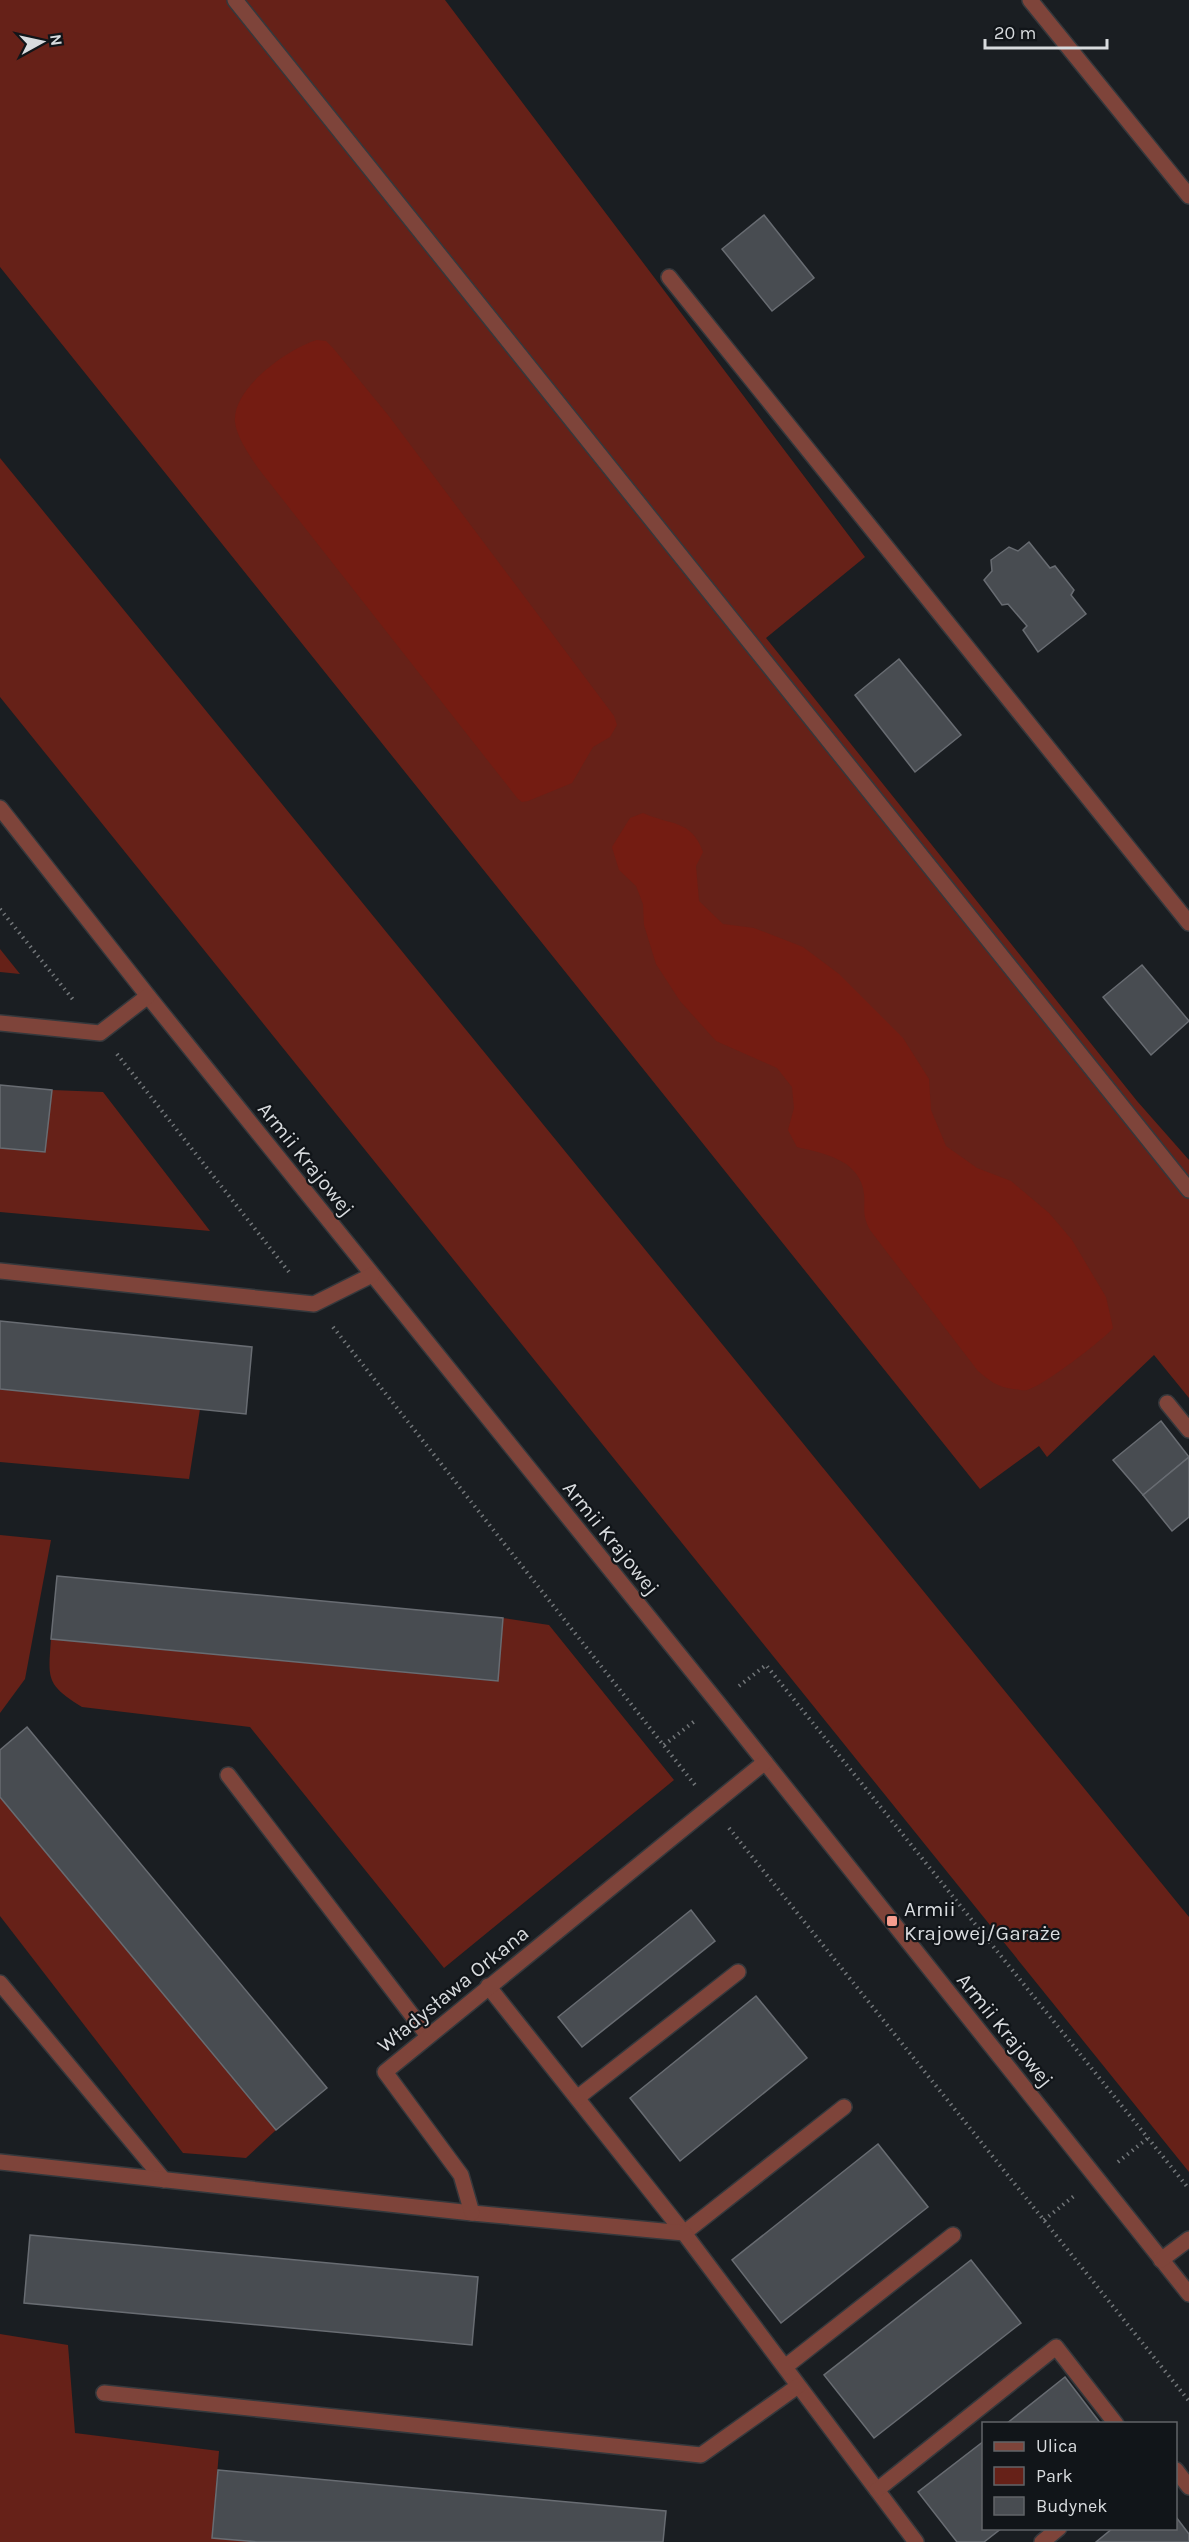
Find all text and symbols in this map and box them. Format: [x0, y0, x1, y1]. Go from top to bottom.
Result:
north arrow [12, 12, 72, 72]
scale bar [985, 12, 1106, 50]
text: 20 m [994, 22, 1036, 44]
text: N [46, 33, 67, 47]
street label: Armii Krajowej [253, 1097, 359, 1221]
street label: Armii Krajowej [558, 1476, 664, 1600]
place label: Armii Krajowej/Garaże [904, 1897, 1061, 1945]
marker: Armii Krajowej/Garaże [885, 1914, 899, 1928]
street label: Władysława Orkana [373, 1921, 533, 2057]
street label: Armii Krajowej [952, 1968, 1058, 2092]
legend [982, 2422, 1177, 2530]
text: Ulica [1036, 2435, 1077, 2457]
text: Park [1036, 2465, 1073, 2487]
text: Budynek [1036, 2495, 1107, 2517]

